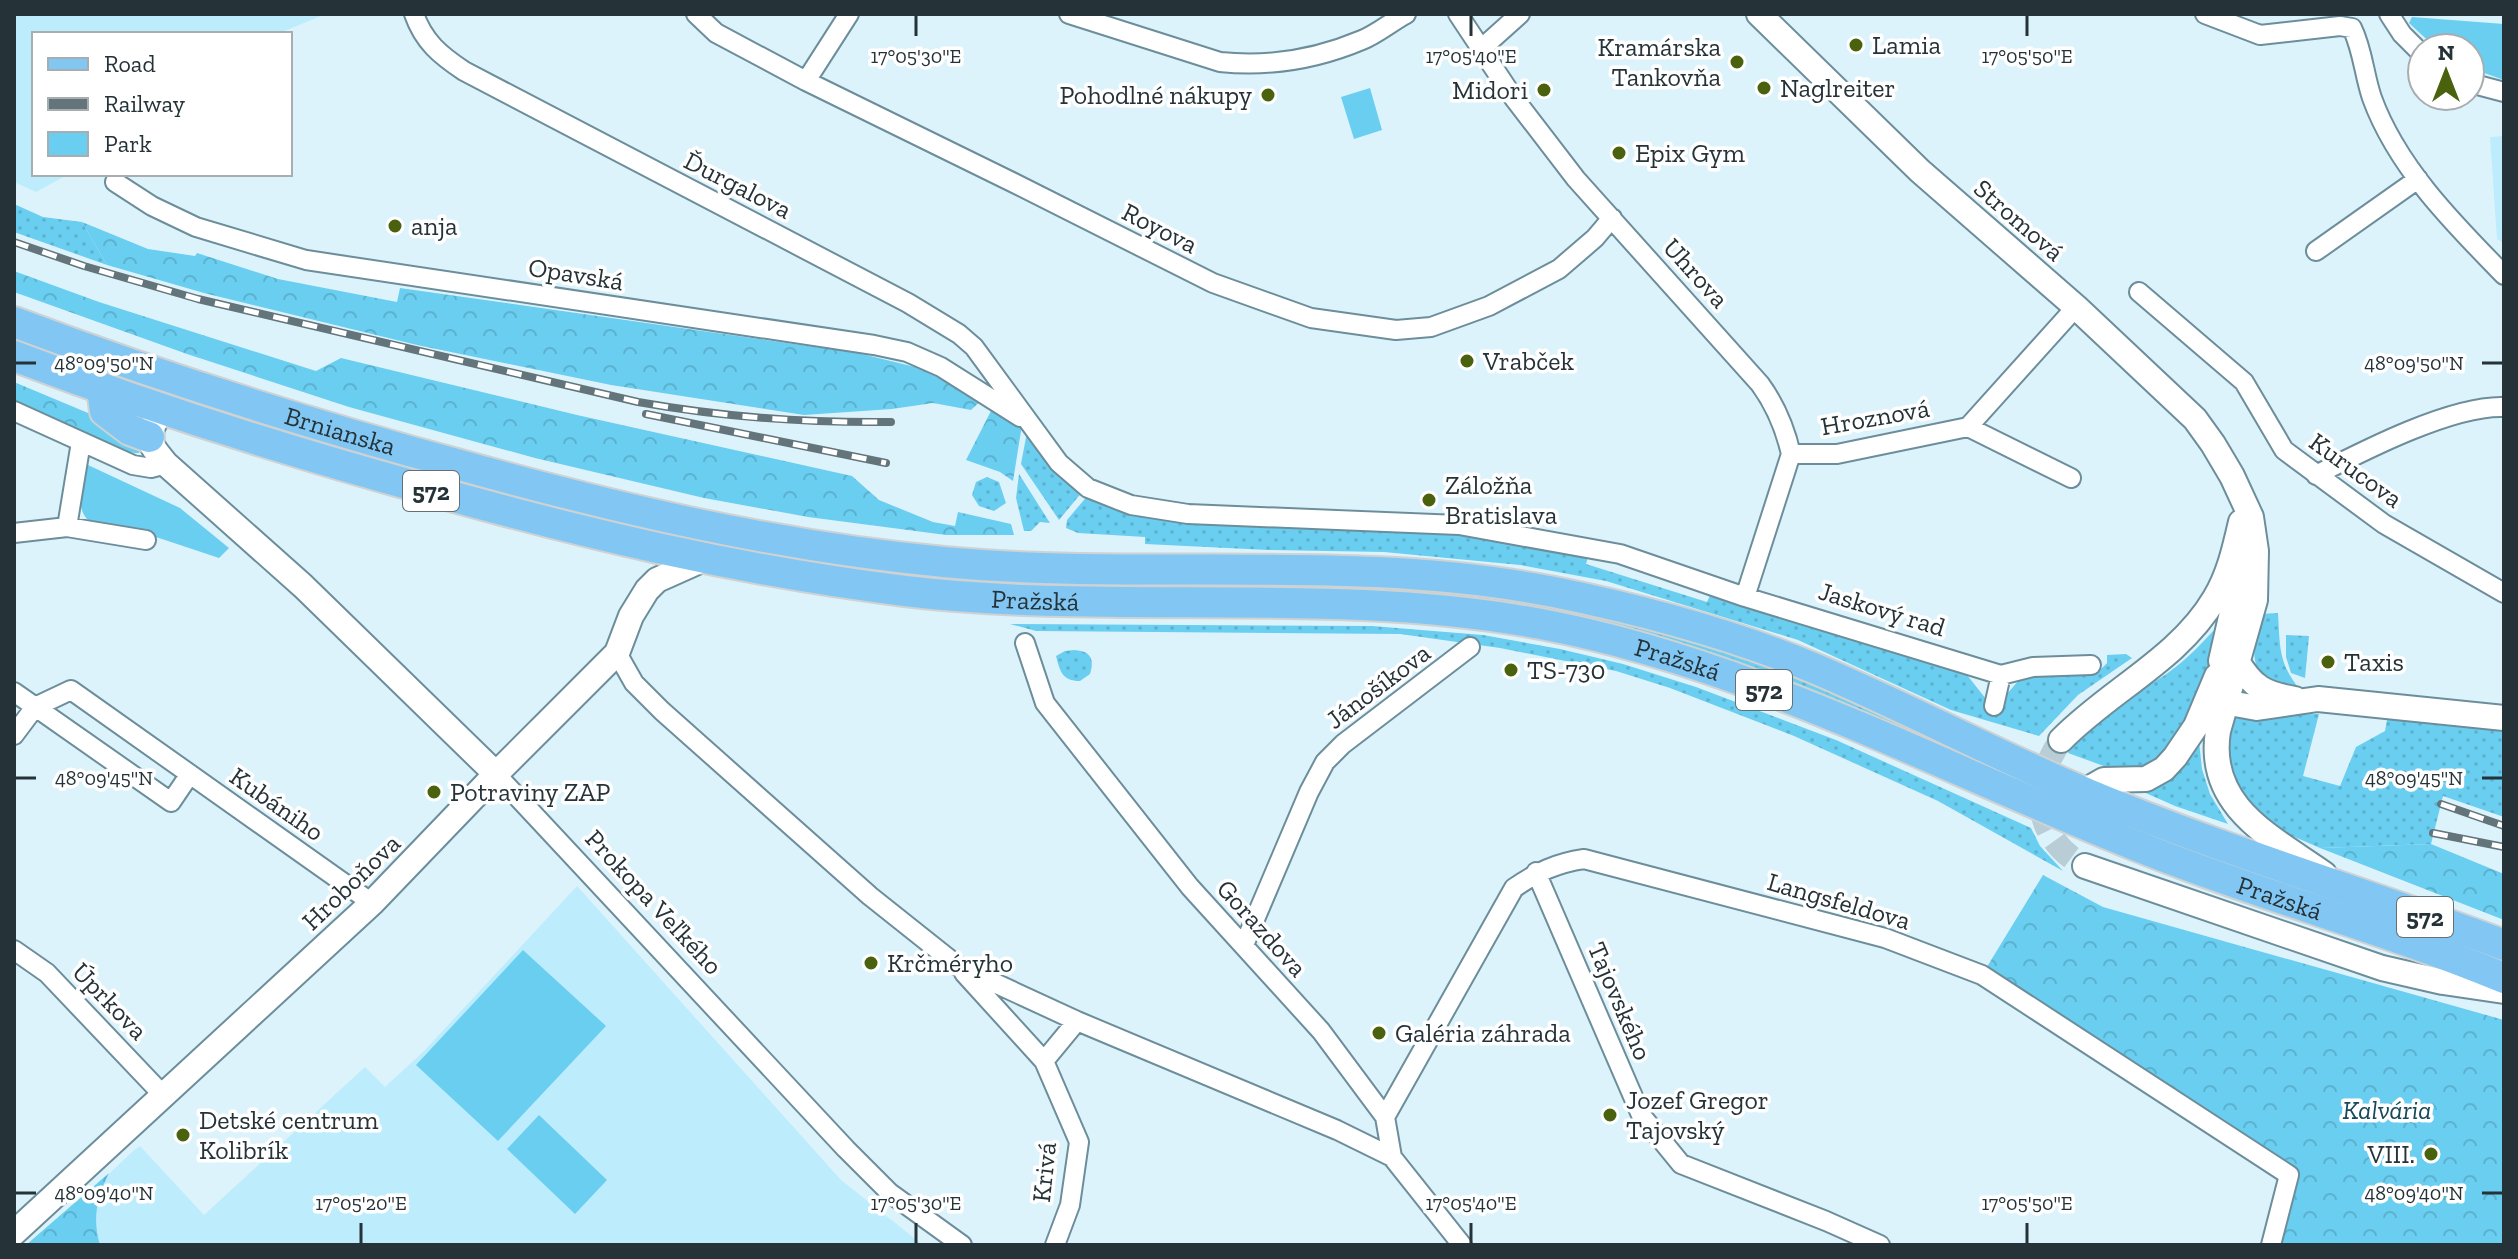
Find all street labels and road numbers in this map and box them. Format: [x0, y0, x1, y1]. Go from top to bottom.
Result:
street label: Ďurgalova [679, 144, 797, 226]
street label: Stromová [1967, 172, 2071, 268]
street label: Royova [1117, 196, 1203, 261]
street label: Uhrova [1656, 231, 1736, 315]
street label: Opavská [526, 251, 626, 297]
street label: Hroznová [1818, 392, 1932, 442]
street label: Brnianska [281, 399, 400, 462]
street label: Kurucova [2303, 426, 2409, 515]
road number: 572 [403, 471, 459, 511]
street label: Jaskový rad [1815, 575, 1949, 643]
street label: Pražská [991, 582, 1080, 618]
street label: Pražská [1631, 631, 1725, 688]
street label: Jánošíkova [1319, 636, 1437, 736]
road number: 572 [1736, 670, 1792, 710]
street label: Kubániho [224, 760, 330, 848]
street label: Prokopa Veľkého [579, 823, 729, 981]
street label: Hroboňova [295, 827, 407, 937]
street label: Langsfeldova [1764, 865, 1915, 937]
street label: Pražská [2233, 869, 2327, 927]
street label: Gorazdova [1210, 873, 1314, 984]
road number: 572 [2397, 897, 2453, 937]
street label: Tajovského [1581, 937, 1659, 1065]
street label: Úprkova [65, 956, 155, 1047]
street label: Krivá [1025, 1140, 1063, 1204]

